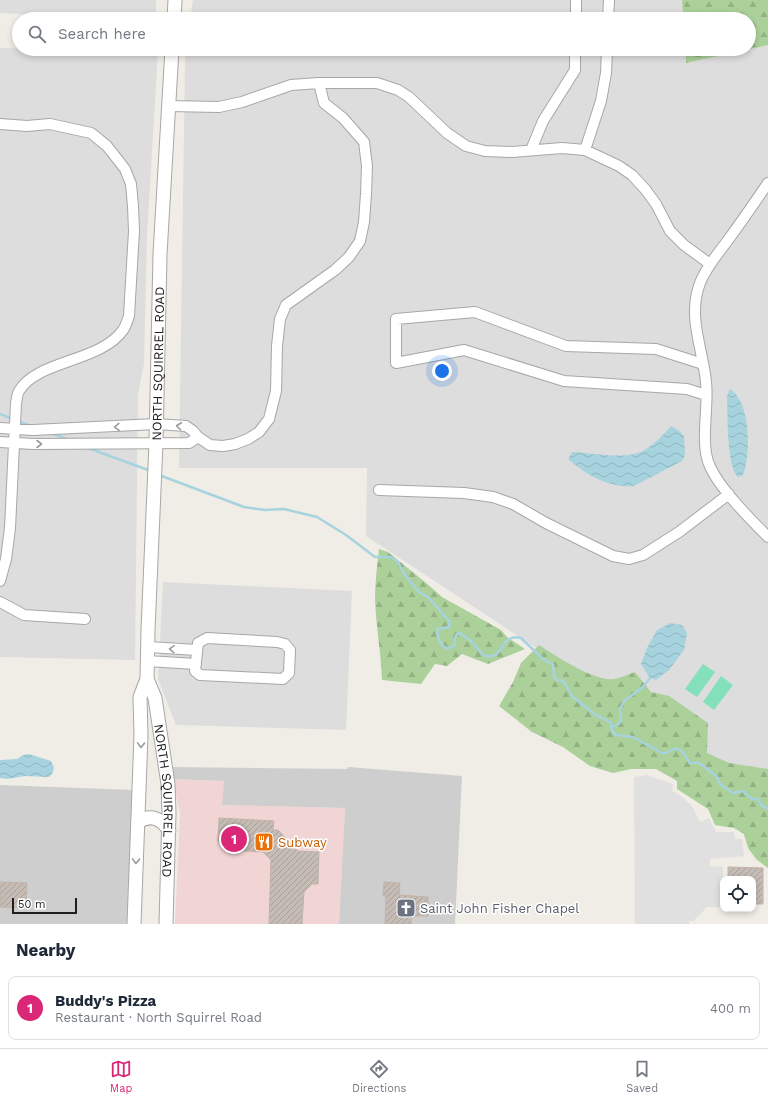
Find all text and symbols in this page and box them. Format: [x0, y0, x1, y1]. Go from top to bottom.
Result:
search box [12, 12, 756, 56]
icon: search [26, 23, 48, 45]
text: Search here [58, 25, 146, 43]
street label: NORTH SQUIRREL ROAD [149, 286, 167, 441]
your location [432, 361, 452, 381]
one-way arrow [176, 421, 182, 430]
one-way arrow [114, 422, 120, 431]
one-way arrow [36, 440, 42, 448]
one-way arrow [169, 645, 175, 653]
street label: NORTH SQUIRREL ROAD [151, 723, 176, 878]
one-way arrow [137, 742, 145, 748]
pin: 1 [221, 824, 247, 854]
restaurant icon: Subway [253, 831, 275, 853]
place label: Subway [278, 835, 327, 850]
one-way arrow [132, 858, 141, 864]
map controls [720, 876, 756, 912]
button: locate [720, 876, 756, 912]
scale bar [12, 896, 77, 915]
church icon: Saint John Fisher Chapel [395, 897, 417, 919]
text: 50 m [18, 898, 45, 911]
place label: Saint John Fisher Chapel [420, 901, 579, 916]
text: Nearby [16, 940, 75, 960]
text: Buddy's Pizza [55, 992, 156, 1010]
text: 1 [27, 1001, 33, 1016]
text: 400 m [710, 1001, 751, 1016]
text: Restaurant · North Squirrel Road [55, 1010, 262, 1025]
tab: Map [110, 1058, 132, 1095]
tab: Directions [352, 1058, 406, 1095]
tab: Saved [626, 1058, 658, 1095]

